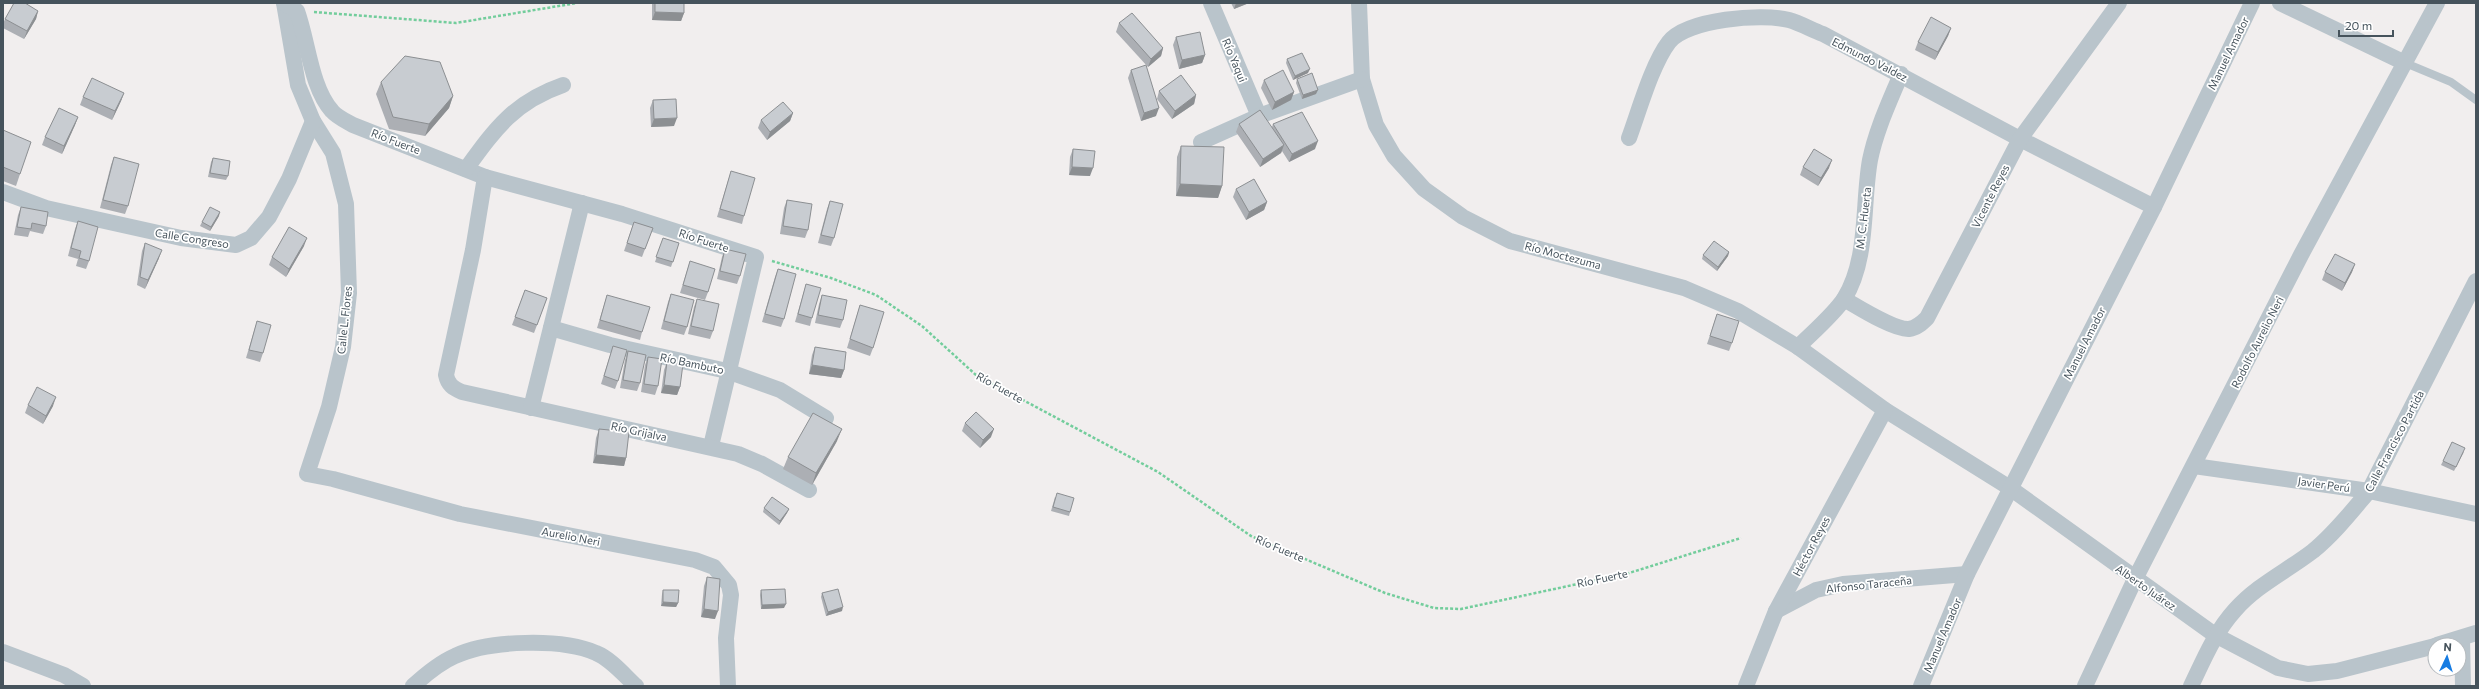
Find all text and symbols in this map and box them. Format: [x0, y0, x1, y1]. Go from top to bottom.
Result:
scale bar [2339, 12, 2393, 38]
street label: Manuel Amador [2205, 14, 2252, 92]
text: 20 m [2345, 18, 2372, 32]
street label: Edmundo Valdez [1830, 34, 1910, 84]
street label: Río Yaqui [1220, 36, 1250, 84]
street label: Río Fuerte [370, 126, 423, 156]
street label: Vicente Reyes [1968, 162, 2012, 230]
street label: M. C. Huerta [1853, 186, 1873, 250]
street label: Calle Congreso [154, 226, 230, 250]
street label: Río Fuerte [677, 226, 731, 254]
street label: Río Moctezuma [1523, 239, 1603, 271]
street label: Calle L. Flores [334, 285, 354, 355]
street label: Rodolfo Aurelio Neri [2228, 294, 2286, 390]
street label: Manuel Amador [2060, 304, 2108, 381]
street label: Río Bambuto [659, 350, 726, 376]
street label: Río Fuerte [974, 369, 1026, 405]
street label: Calle Francisco Partida [2362, 388, 2426, 494]
street label: Río Grijalva [610, 419, 668, 443]
street label: Javier Perú [2297, 474, 2351, 495]
street label: Héctor Reyes [1790, 514, 1832, 578]
street label: Aurelio Neri [541, 524, 601, 548]
street label: Río Fuerte [1254, 532, 1306, 564]
street label: Alberto Juárez [2113, 561, 2179, 614]
street label: Río Fuerte [1575, 566, 1629, 590]
street label: Alfonso Taraceña [1825, 573, 1913, 595]
street label: Manuel Amador [1920, 595, 1964, 674]
north arrow [2427, 637, 2467, 677]
text: N [2443, 640, 2452, 653]

